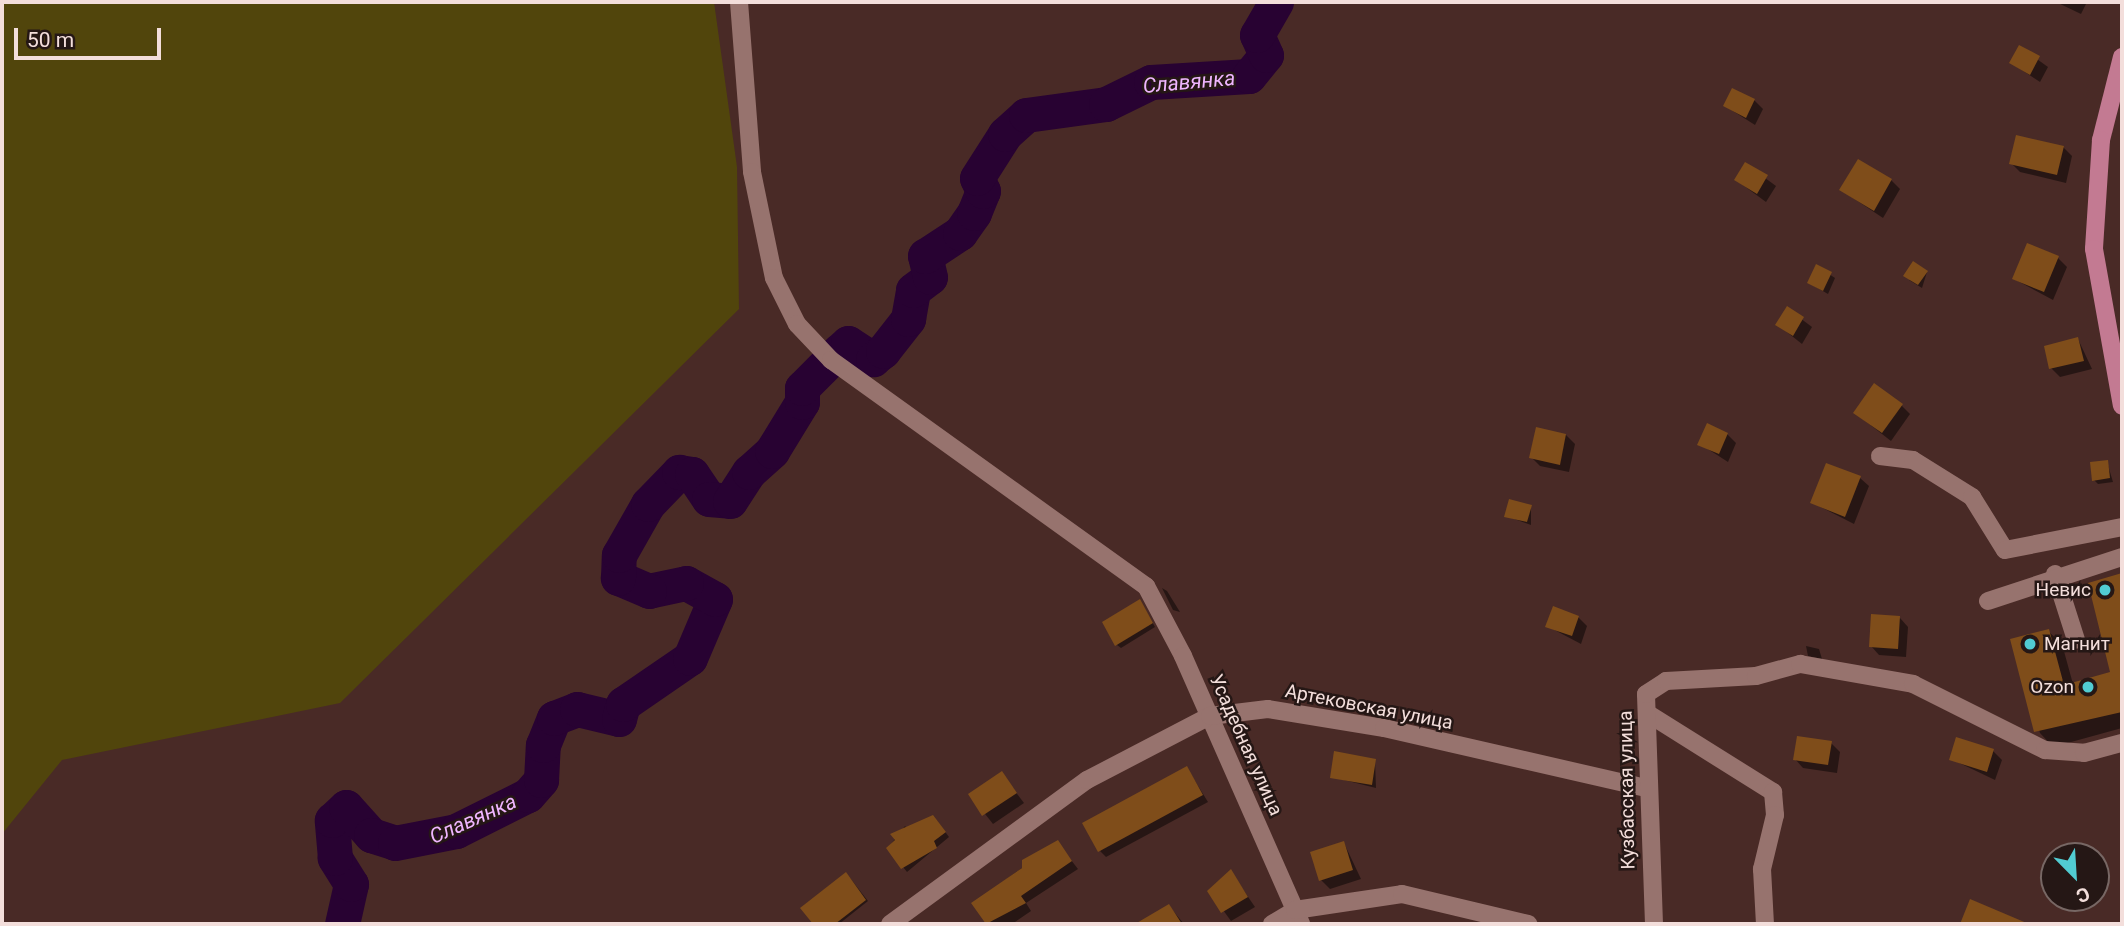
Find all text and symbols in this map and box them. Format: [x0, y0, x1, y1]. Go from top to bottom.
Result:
scale bar [18, 14, 164, 58]
text: 50 m [27, 28, 74, 52]
water label: Славянка [1142, 65, 1236, 99]
place label: Невис [2036, 579, 2091, 601]
marker: Невис [2097, 582, 2113, 598]
place label: Магнит [2044, 633, 2110, 655]
marker: Магнит [2022, 636, 2038, 652]
street label: Усадебная улица [1205, 671, 1287, 819]
place label: Ozon [2030, 676, 2074, 698]
marker: Ozon [2080, 679, 2096, 695]
street label: Артековская улица [1283, 680, 1455, 734]
street label: Кузбасская улица [1614, 710, 1640, 870]
water label: Славянка [425, 789, 521, 849]
north arrow [2040, 842, 2110, 912]
text: С [2073, 882, 2093, 908]

